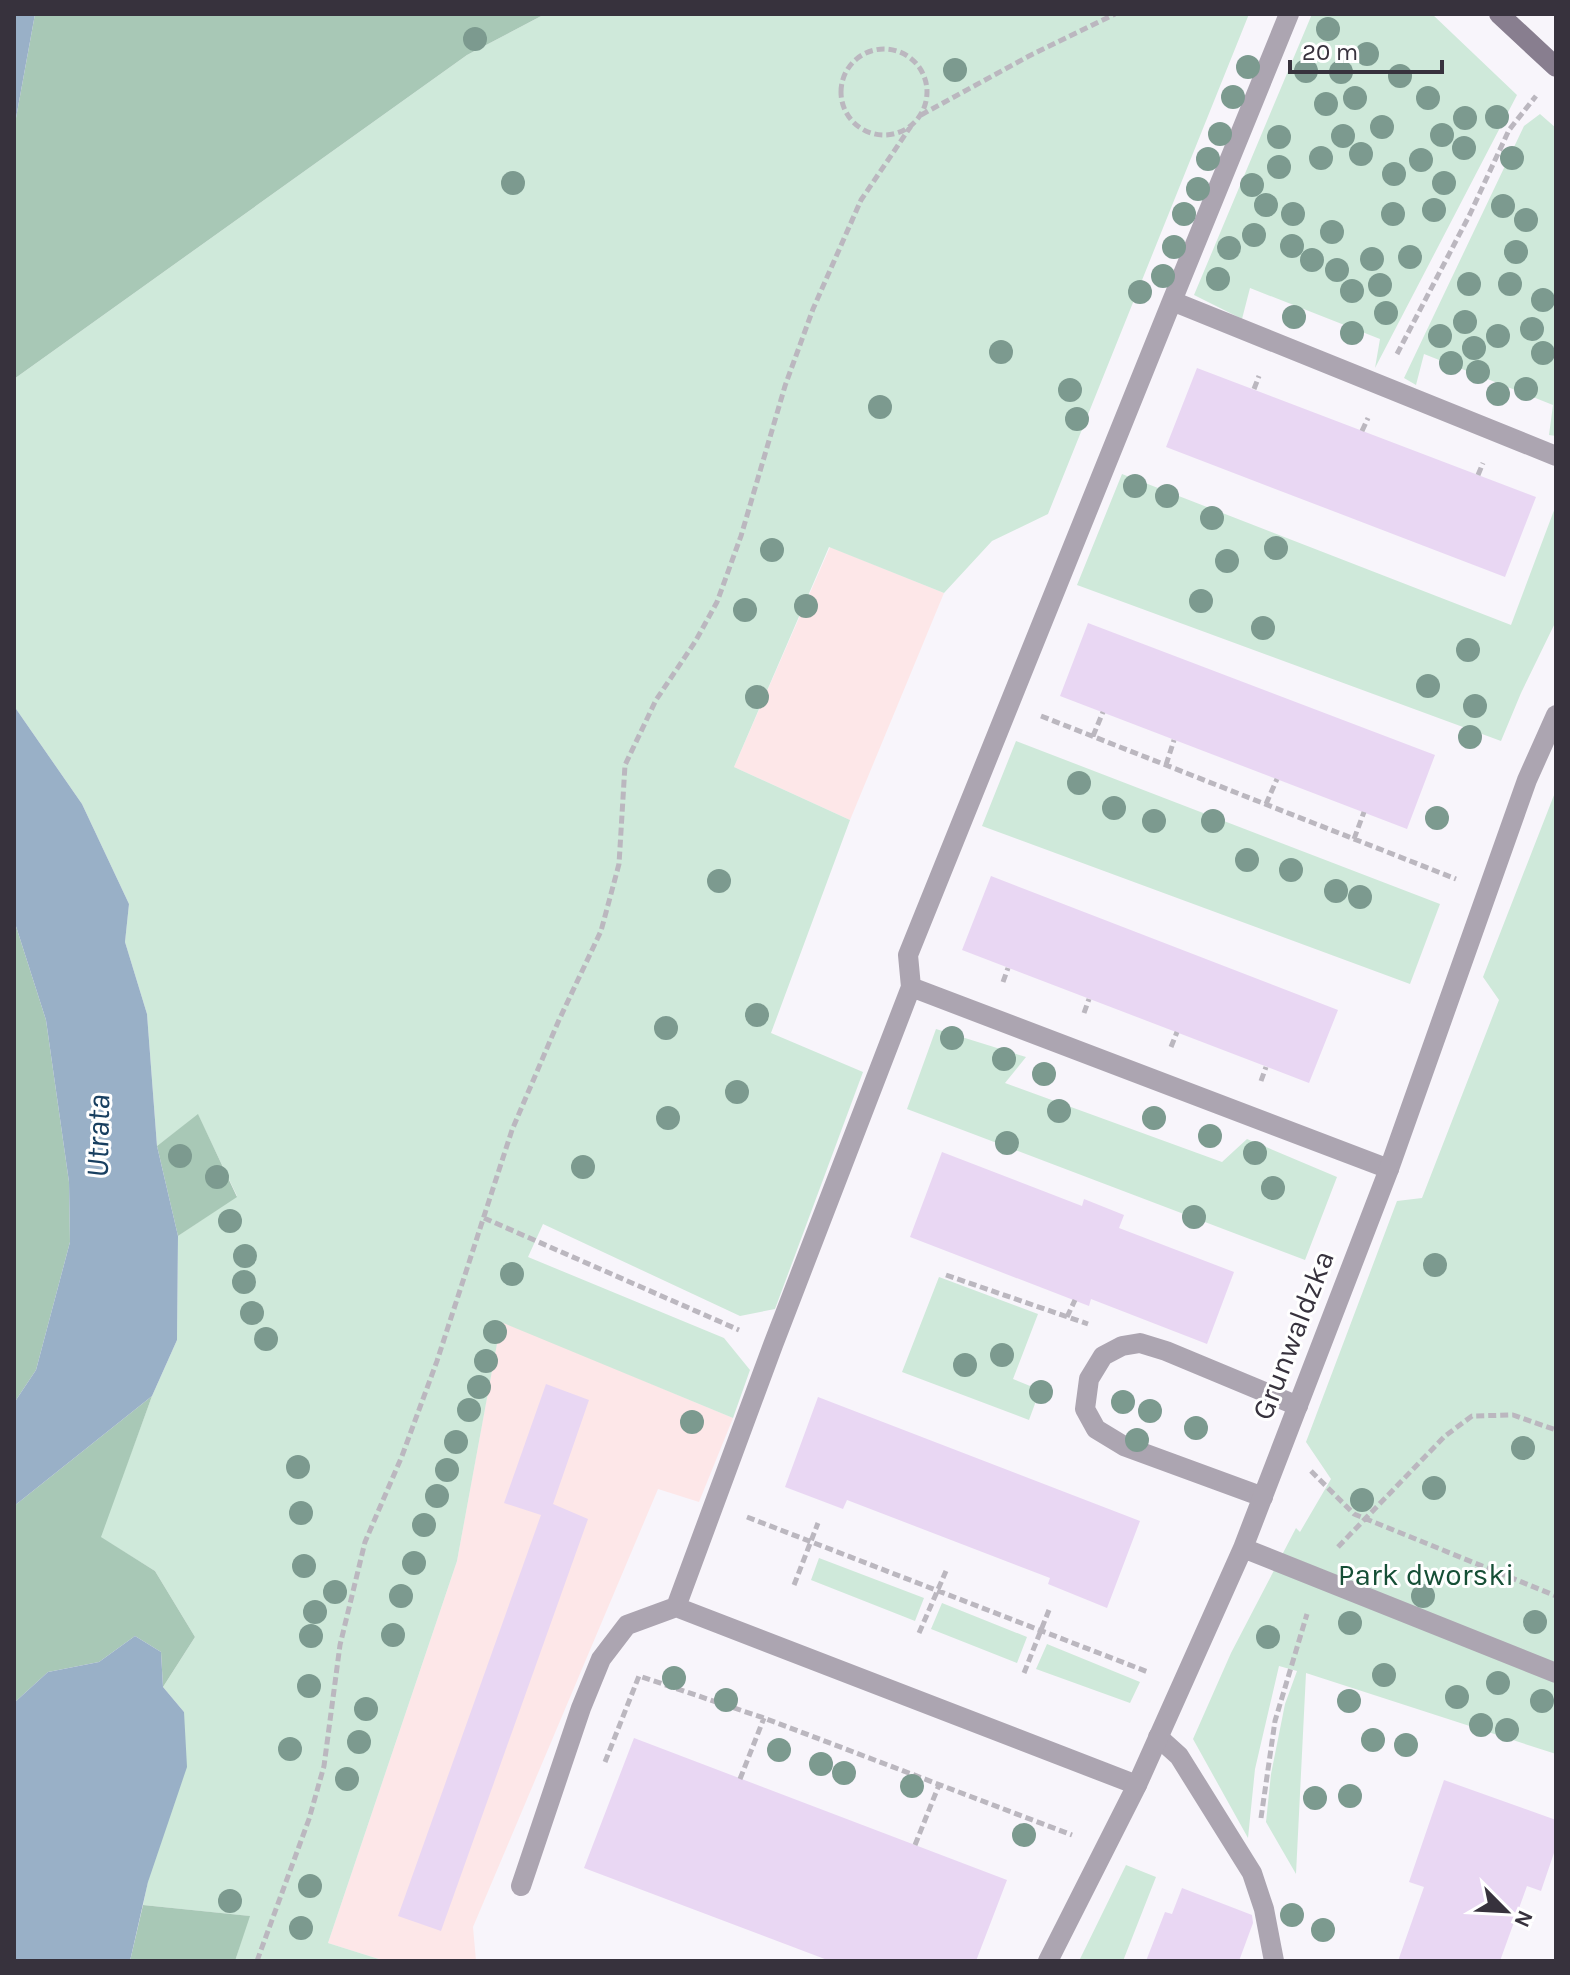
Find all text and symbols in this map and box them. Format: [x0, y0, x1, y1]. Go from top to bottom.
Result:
scale bar [1290, 24, 1442, 74]
text: 20 m [1302, 38, 1358, 66]
water label: Utrata [79, 1094, 117, 1178]
street label: Grunwaldzka [1244, 1245, 1342, 1425]
park label: Park dworski [1338, 1557, 1514, 1593]
north arrow [1466, 1871, 1546, 1951]
text: N [1508, 1906, 1538, 1931]

